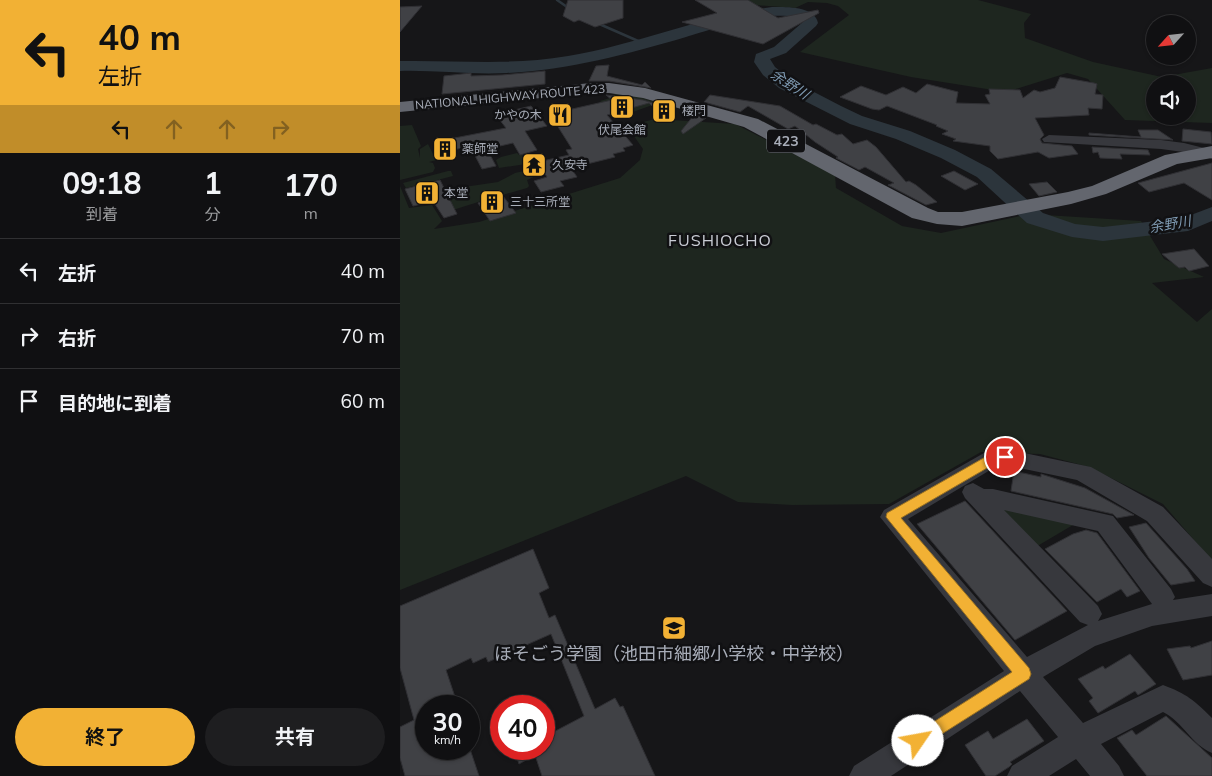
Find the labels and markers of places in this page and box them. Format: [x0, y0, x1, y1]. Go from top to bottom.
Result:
building icon: 伏尾会館 [609, 94, 635, 120]
building icon: 楼門 [651, 98, 677, 124]
restaurant icon: かやの木 [547, 102, 573, 128]
place label: 楼門 [682, 103, 706, 118]
place label: かやの木 [494, 107, 542, 122]
place label: 伏尾会館 [598, 122, 646, 137]
building icon: 薬師堂 [432, 136, 458, 162]
place label: 薬師堂 [462, 141, 498, 156]
temple icon: 久安寺 [521, 152, 547, 178]
place label: 久安寺 [552, 157, 588, 172]
building icon: 本堂 [414, 180, 440, 206]
place label: 本堂 [444, 185, 468, 200]
building icon: 三十三所堂 [479, 189, 505, 215]
place label: 三十三所堂 [510, 194, 570, 209]
pin [984, 436, 1026, 478]
school or university icon: ほそごう学園（池田市細郷小学校・中学校） [661, 615, 687, 641]
place label: ほそごう学園（池田市細郷小学校・中学校） [494, 642, 854, 665]

